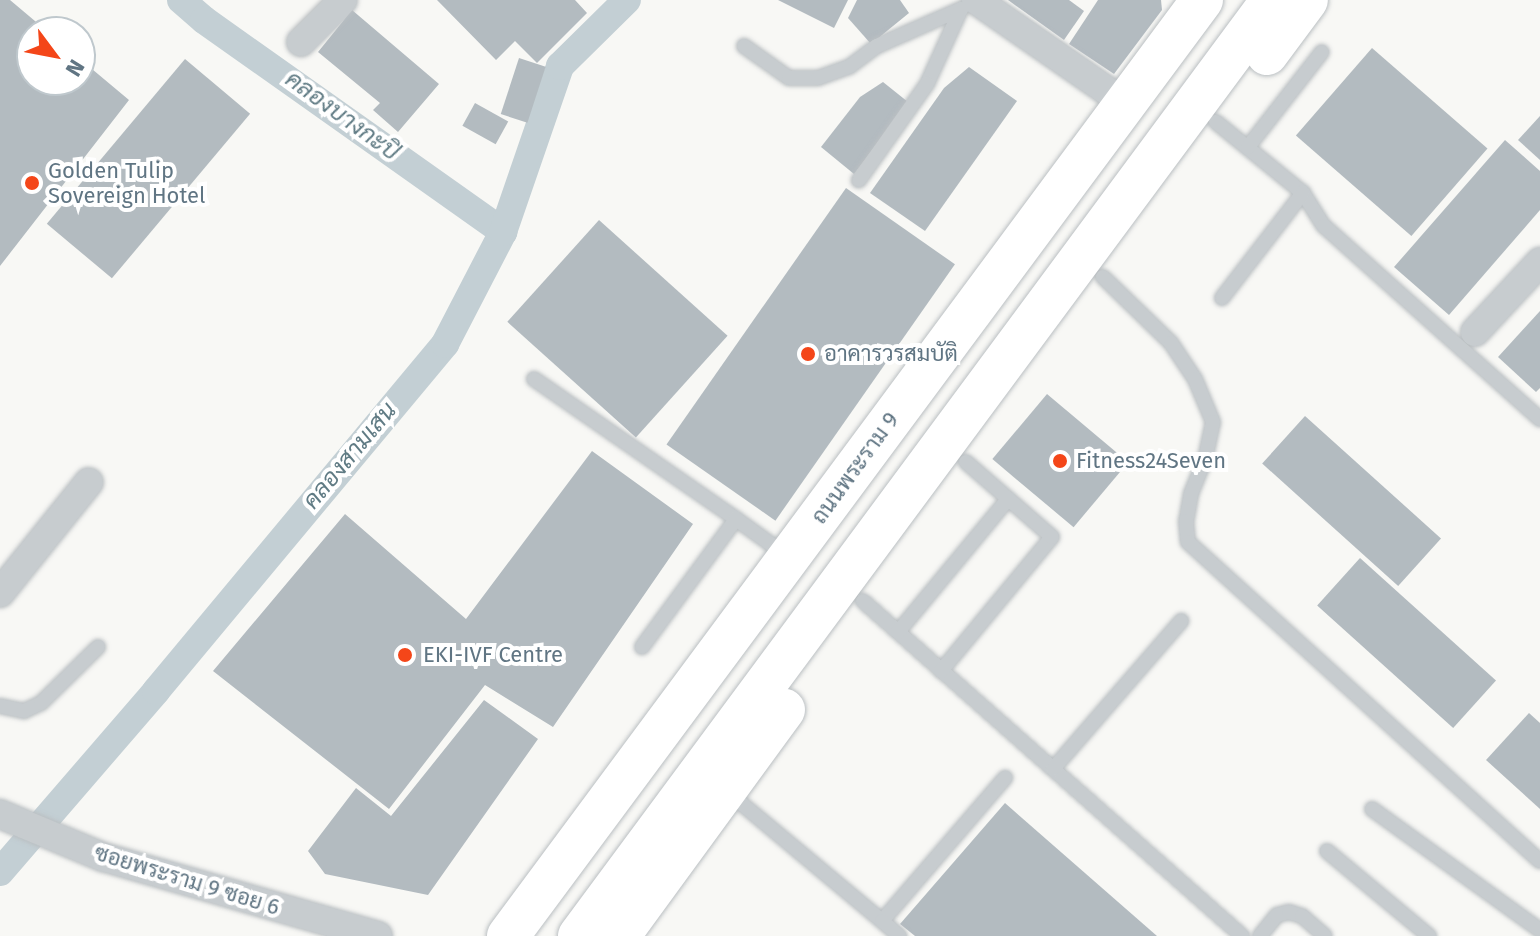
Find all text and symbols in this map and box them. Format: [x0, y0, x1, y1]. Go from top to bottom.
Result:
north arrow [16, 16, 96, 96]
text: N [60, 55, 90, 81]
water label: คลองบางกะปิ [279, 65, 405, 167]
place label: Golden Tulip Sovereign Hotel [48, 157, 206, 208]
marker: Golden Tulip Sovereign Hotel [23, 174, 41, 192]
place label: อาคารวรสมบัติ [824, 341, 958, 367]
marker: อาคารวรสมบัติ [799, 345, 817, 363]
water label: คลองสามเสน [297, 397, 403, 515]
street label: ถนนพระราม 9 [806, 407, 904, 529]
place label: Fitness24Seven [1076, 448, 1226, 474]
marker: Fitness24Seven [1051, 452, 1069, 470]
place label: EKI-IVF Centre [423, 642, 563, 668]
marker: EKI-IVF Centre [394, 644, 416, 666]
street label: ซอยพระราม 9 ซอย 6 [91, 839, 283, 921]

